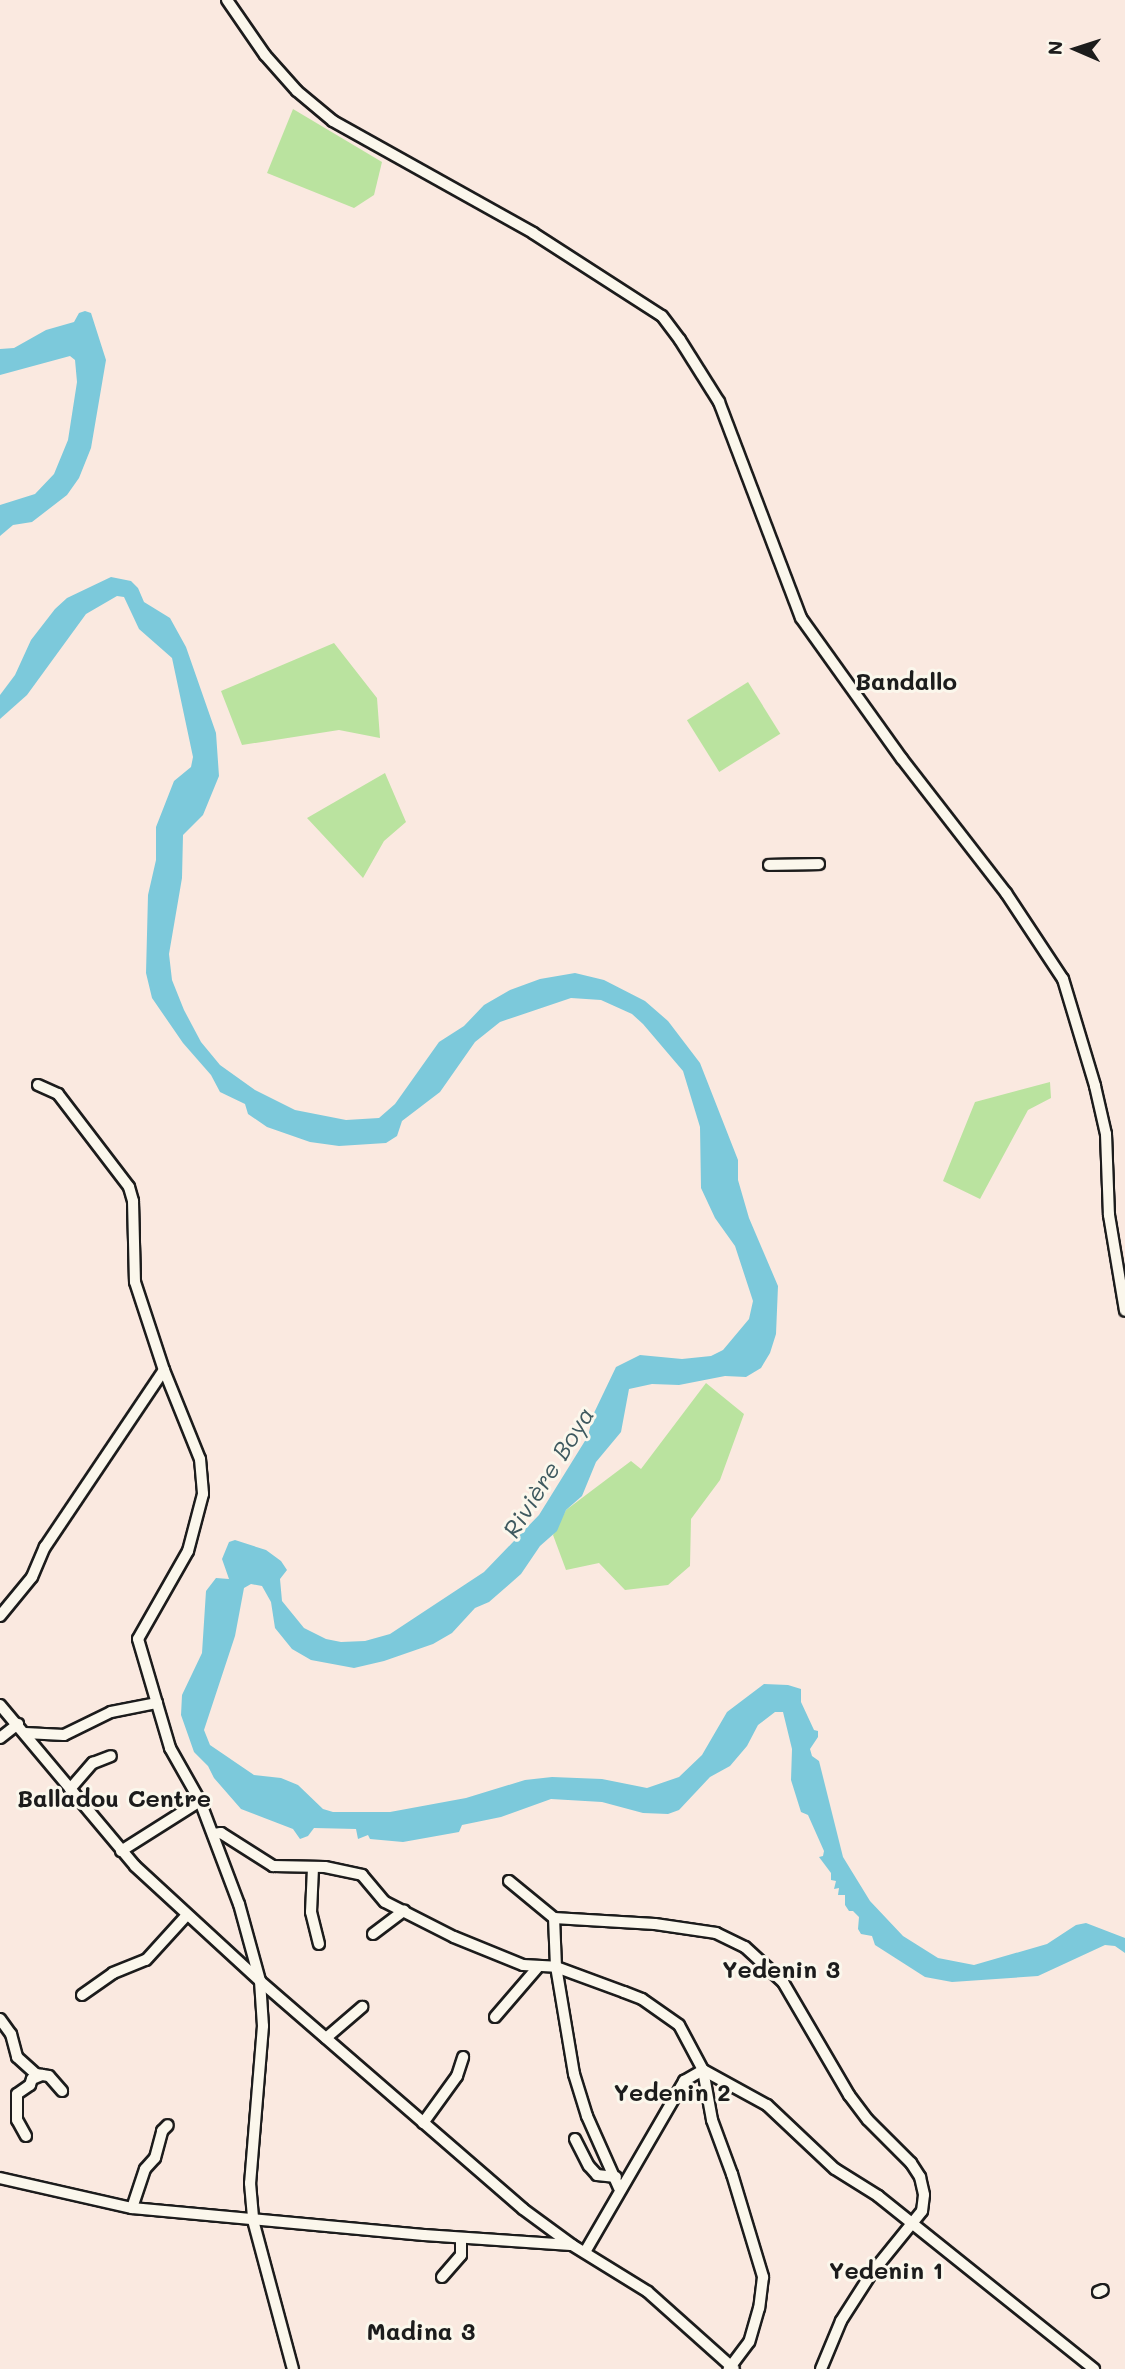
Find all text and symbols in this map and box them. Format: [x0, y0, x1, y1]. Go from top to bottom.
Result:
north arrow [1041, 14, 1111, 84]
text: N [1042, 40, 1067, 56]
district label: Bandallo [855, 667, 957, 695]
water label: Rivière Boya [496, 1401, 600, 1543]
district label: Balladou Centre [17, 1784, 211, 1812]
district label: Yedenin 3 [722, 1955, 840, 1983]
district label: Yedenin 2 [613, 2078, 731, 2106]
district label: Yedenin 1 [829, 2256, 943, 2284]
district label: Madina 3 [366, 2317, 476, 2345]

